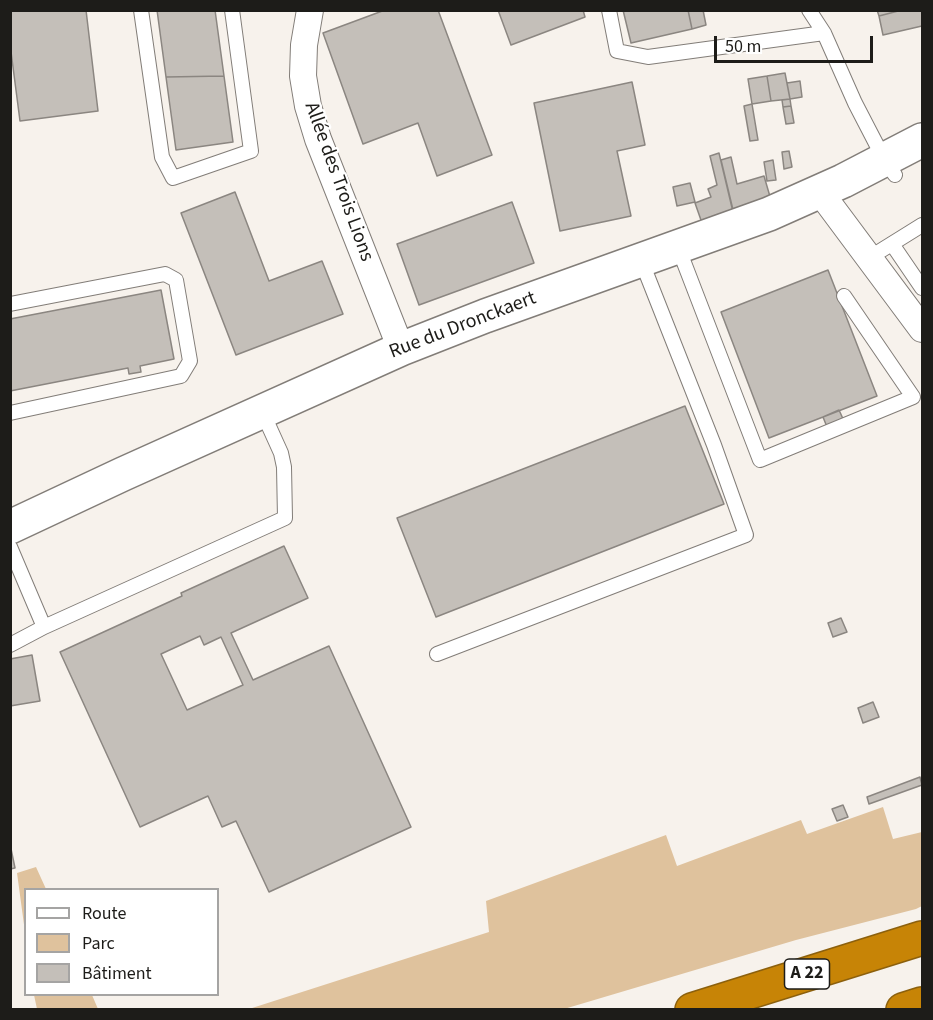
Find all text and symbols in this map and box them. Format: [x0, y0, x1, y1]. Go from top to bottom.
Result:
scale bar [717, 24, 876, 62]
text: 50 m [725, 34, 761, 59]
street label: Allée des Trois Lions [298, 99, 378, 265]
street label: Rue du Dronckaert [386, 287, 540, 365]
legend [24, 888, 219, 996]
text: Route [82, 901, 126, 926]
text: Parc [82, 931, 115, 956]
road number: A 22 [784, 959, 830, 989]
text: Bâtiment [82, 961, 152, 986]

